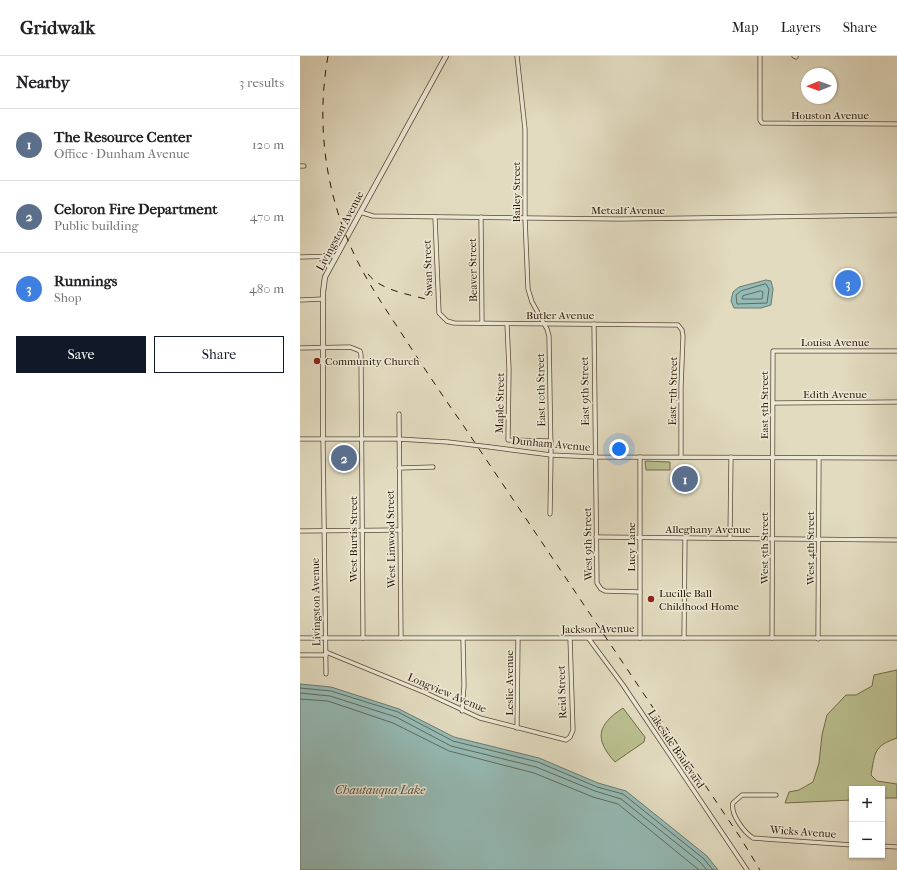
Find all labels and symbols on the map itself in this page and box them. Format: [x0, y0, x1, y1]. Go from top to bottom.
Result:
north arrow [801, 68, 837, 104]
street label: Houston Avenue [791, 109, 870, 122]
street label: Bailey Street [510, 161, 523, 222]
street label: Livingston Avenue [313, 188, 367, 273]
street label: Metcalf Avenue [591, 204, 665, 217]
street label: Beaver Street [466, 238, 480, 302]
street label: Swan Street [421, 240, 435, 296]
pin: 3 [835, 268, 861, 298]
street label: Butler Avenue [526, 309, 595, 322]
street label: Louisa Avenue [801, 336, 870, 349]
street label: East 10th Street [534, 353, 548, 427]
place label: Community Church [325, 355, 420, 368]
marker: Community Church [312, 356, 322, 366]
street label: East 9th Street [578, 356, 592, 426]
street label: East 7th Street [666, 356, 680, 426]
street label: East 5th Street [758, 371, 771, 439]
street label: Maple Street [493, 372, 507, 434]
street label: Edith Avenue [803, 388, 867, 401]
street label: Dunham Avenue [511, 434, 592, 454]
your location [609, 439, 629, 459]
pin: 2 [331, 443, 357, 473]
pin: 1 [672, 464, 698, 494]
street label: West Linwood Street [384, 490, 398, 589]
street label: West Burtis Street [347, 496, 360, 583]
street label: West 9th Street [581, 507, 595, 582]
street label: West 4th Street [804, 511, 817, 586]
street label: West 5th Street [758, 512, 771, 585]
street label: Lucy Lane [625, 522, 638, 572]
street label: Alleghany Avenue [664, 523, 751, 536]
street label: Livingston Avenue [309, 557, 323, 646]
place label: Lucille Ball Childhood Home [659, 587, 740, 613]
marker: Lucille Ball Childhood Home [646, 594, 656, 604]
street label: Jackson Avenue [560, 622, 635, 636]
street label: Leslie Avenue [503, 650, 516, 716]
street label: Reid Street [555, 665, 569, 719]
street label: Longview Avenue [405, 670, 489, 716]
street label: Lakeside Boulevard [645, 707, 708, 792]
water label: Chautauqua Lake [335, 783, 426, 797]
street label: Wicks Avenue [768, 823, 837, 841]

